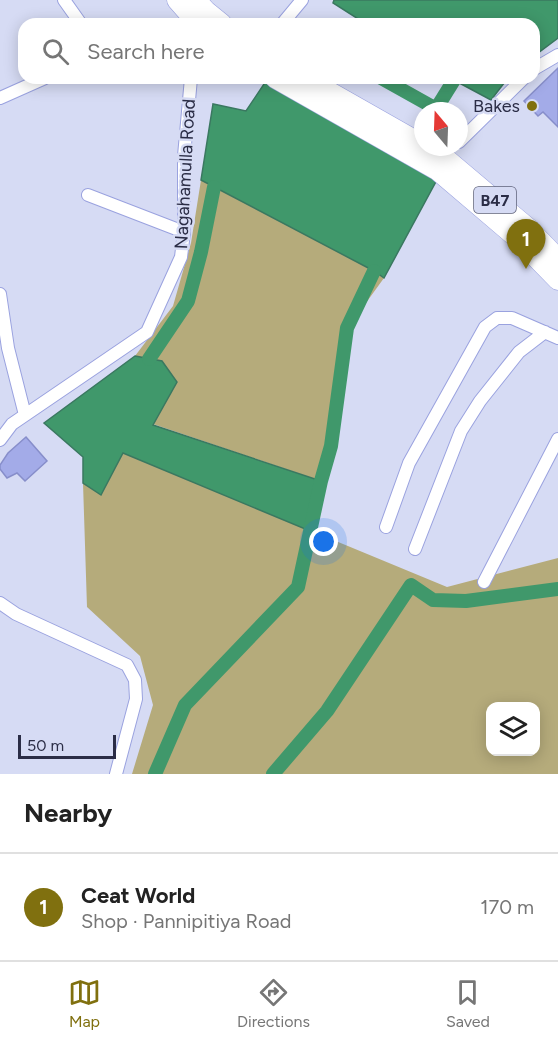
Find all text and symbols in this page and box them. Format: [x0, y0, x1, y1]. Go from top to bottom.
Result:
search box [18, 18, 540, 84]
icon: search [39, 35, 72, 68]
text: Search here [87, 38, 205, 65]
place label: Bakes [473, 95, 520, 117]
street label: Nagahamulla Road [170, 98, 200, 250]
marker: Bakes [525, 99, 539, 113]
north arrow [414, 102, 468, 156]
road number: B47 [474, 187, 516, 213]
pin: 1 [506, 220, 546, 269]
your location [309, 527, 338, 556]
map controls [486, 702, 540, 756]
button: layers [486, 702, 540, 756]
scale bar [18, 732, 116, 760]
text: 50 m [27, 736, 64, 755]
text: Nearby [24, 797, 112, 829]
text: Ceat World [81, 882, 195, 909]
text: 1 [39, 895, 48, 919]
text: 170 m [480, 895, 534, 919]
text: Shop · Pannipitiya Road [81, 909, 292, 933]
tab: Map [68, 976, 101, 1031]
tab: Directions [237, 976, 310, 1031]
tab: Saved [446, 976, 490, 1031]

